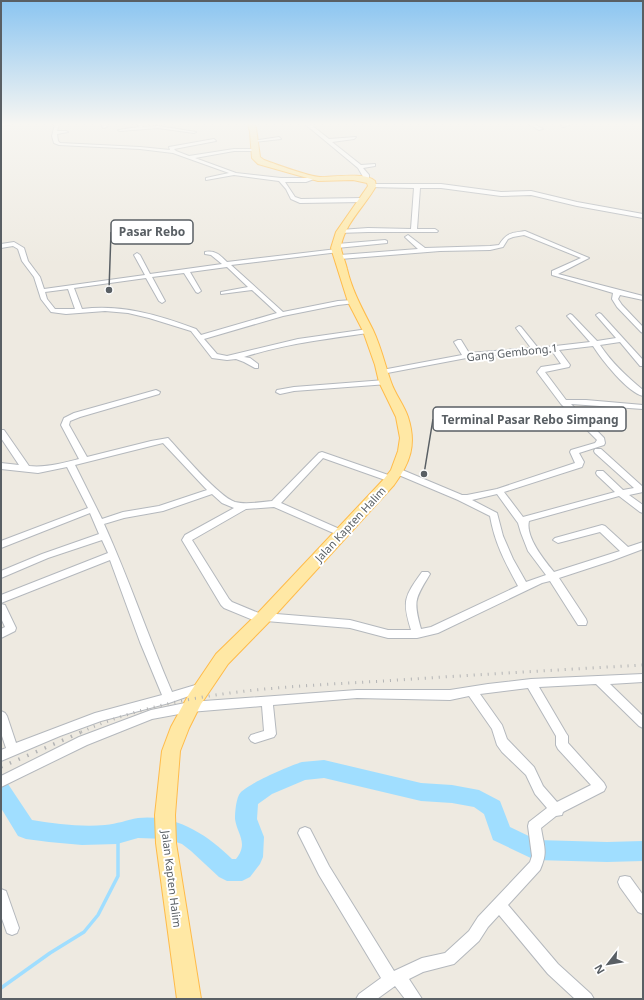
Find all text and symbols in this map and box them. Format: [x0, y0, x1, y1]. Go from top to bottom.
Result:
callout: Pasar Rebo [111, 220, 193, 244]
text: Pasar Rebo [119, 223, 185, 240]
street label: Gang Gembong.1 [466, 340, 558, 364]
callout: Terminal Pasar Rebo Simpang [433, 407, 626, 431]
text: Terminal Pasar Rebo Simpang [441, 411, 619, 428]
street label: Jalan Kapten Halim [311, 483, 389, 566]
street label: Jalan Kapten Halim [158, 829, 185, 928]
north arrow [588, 944, 628, 984]
text: N [590, 962, 608, 977]

